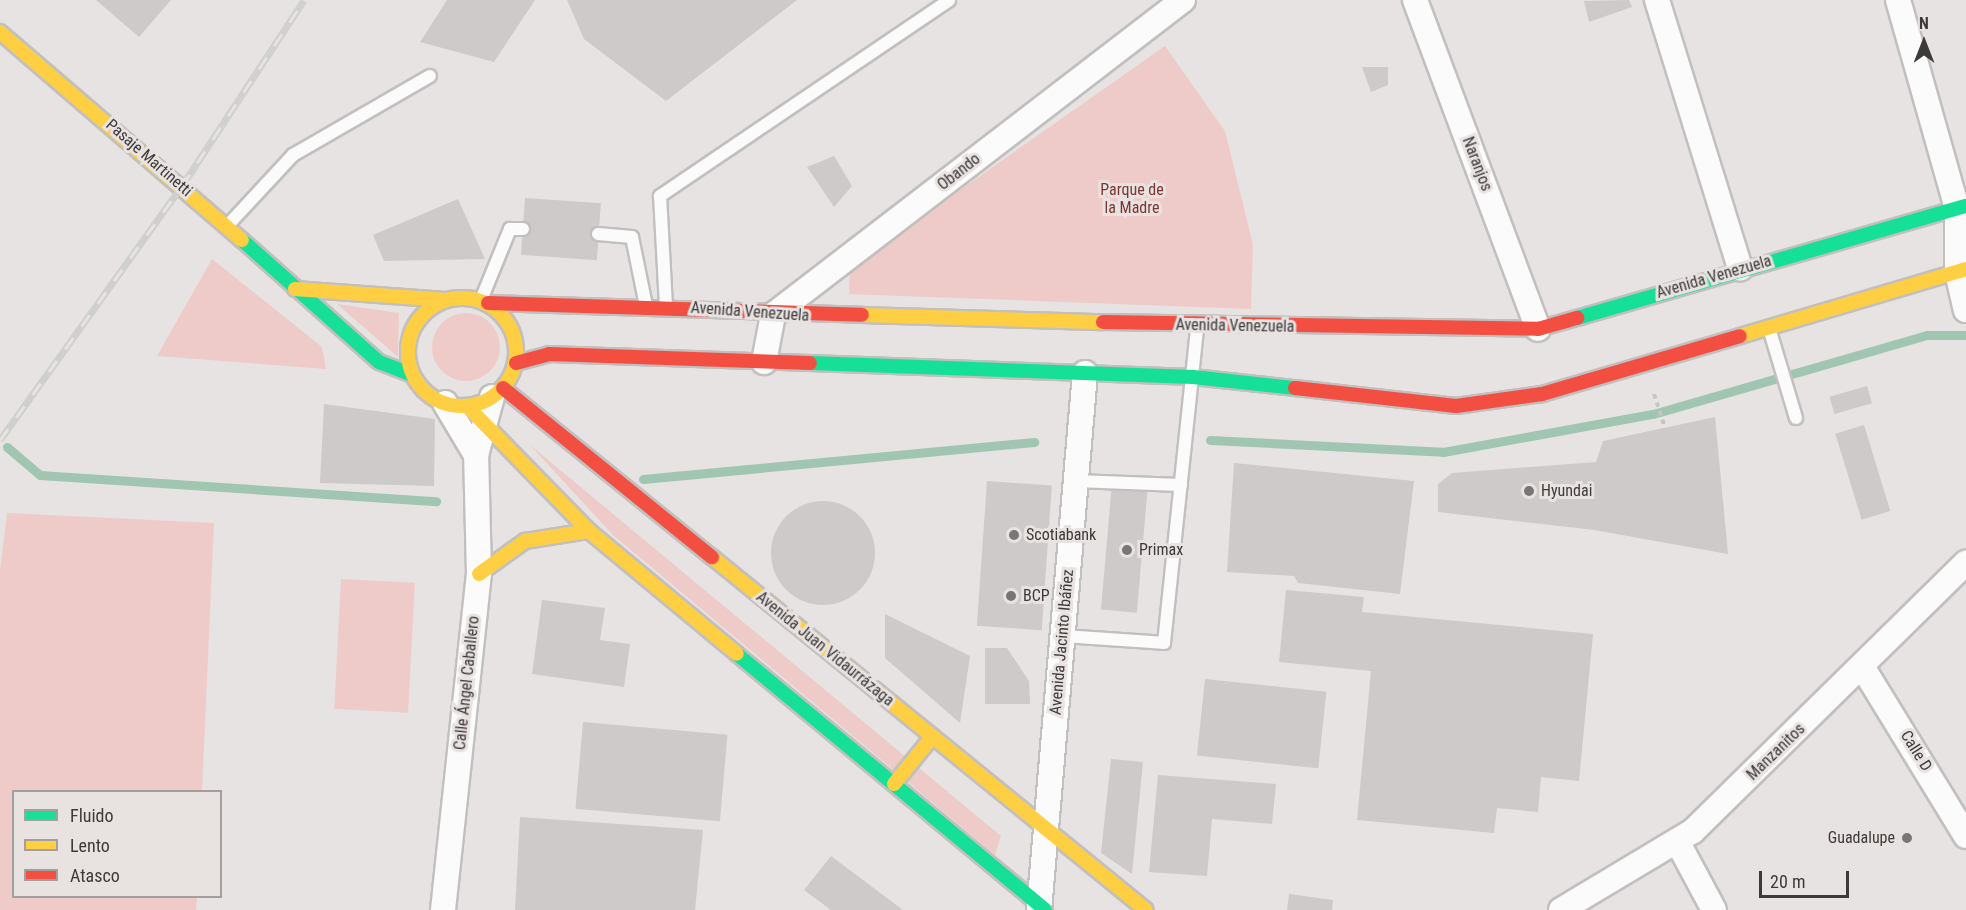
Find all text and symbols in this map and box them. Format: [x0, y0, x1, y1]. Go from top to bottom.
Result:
north arrow [1894, 12, 1954, 72]
text: N [1919, 14, 1929, 33]
street label: Pasaje Martinetti [102, 115, 196, 201]
street label: Naranjos [1458, 134, 1496, 194]
street label: Obando [934, 149, 984, 195]
park label: Parque de la Madre [1100, 180, 1164, 218]
street label: Avenida Venezuela [1654, 251, 1774, 303]
street label: Avenida Venezuela [690, 298, 810, 326]
street label: Avenida Venezuela [1175, 315, 1295, 337]
place label: Hyundai [1541, 481, 1592, 501]
marker: Hyundai [1522, 484, 1536, 498]
place label: Scotiabank [1026, 525, 1096, 545]
marker: Scotiabank [1007, 528, 1021, 542]
place label: Primax [1139, 540, 1183, 560]
marker: Primax [1120, 543, 1134, 557]
street label: Avenida Jacinto Ibáñez [1046, 568, 1078, 716]
place label: BCP [1023, 586, 1050, 606]
street label: Avenida Juan Vidaurrázaga [752, 588, 898, 710]
marker: BCP [1004, 589, 1018, 603]
street label: Calle Ángel Caballero [450, 615, 484, 751]
street label: Manzanitos [1743, 720, 1809, 784]
street label: Calle D [1896, 727, 1936, 775]
legend [12, 790, 222, 898]
text: Fluido [70, 805, 114, 826]
place label: Guadalupe [1828, 828, 1895, 848]
marker: Guadalupe [1900, 831, 1914, 845]
text: Lento [70, 835, 110, 856]
scale bar [1762, 859, 1852, 897]
text: Atasco [70, 865, 120, 886]
text: 20 m [1770, 871, 1805, 892]

